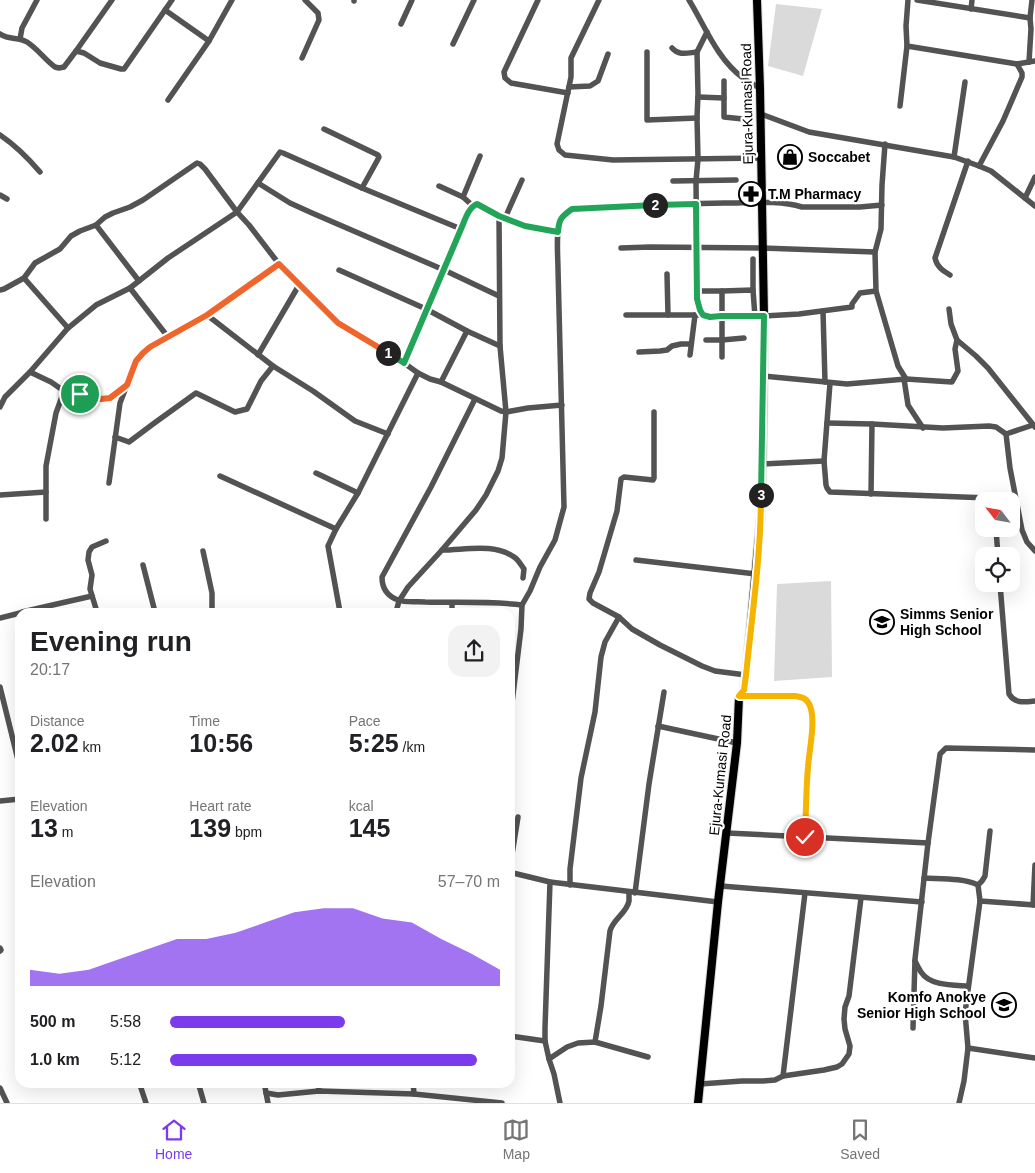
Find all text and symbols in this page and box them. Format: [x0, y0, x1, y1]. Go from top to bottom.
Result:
street label: Ejura-Kumasi Road [738, 43, 756, 165]
shop icon: Soccabet [777, 144, 803, 170]
place label: Soccabet [808, 149, 871, 165]
pharmacy icon: T.M Pharmacy [738, 181, 764, 207]
place label: T.M Pharmacy [768, 186, 862, 202]
pin: 2 [642, 192, 668, 218]
text: 2 [652, 197, 659, 213]
pin: 1 [376, 340, 400, 366]
text: 1 [385, 345, 392, 361]
pin [59, 373, 101, 415]
icon: arrive [66, 380, 94, 408]
pin: 3 [748, 482, 774, 508]
text: 3 [758, 487, 765, 503]
north arrow [975, 492, 1020, 538]
map controls [975, 492, 1020, 592]
button: locate [975, 547, 1020, 592]
place label: Simms Senior High School [900, 606, 994, 638]
school or university icon: Simms Senior High School [869, 609, 895, 635]
button: share [448, 625, 500, 677]
text: Evening run [30, 626, 192, 657]
text: 20:17 [30, 661, 70, 678]
text: Distance [30, 713, 84, 729]
text: Time [189, 713, 220, 729]
text: Pace [349, 713, 381, 729]
street label: Ejura-Kumasi Road [706, 714, 734, 836]
text: 2.02 [30, 729, 79, 757]
text: 10:56 [189, 729, 253, 757]
text: 5:25 [349, 729, 399, 757]
text: km [79, 739, 101, 755]
text: /km [399, 739, 425, 755]
text: Elevation [30, 798, 88, 814]
text: Heart rate [189, 798, 252, 814]
text: kcal [349, 798, 374, 814]
text: 13 [30, 814, 58, 842]
text: 139 [189, 814, 231, 842]
text: 145 [349, 814, 390, 842]
pin [784, 816, 826, 858]
icon: check [791, 823, 819, 851]
text: m [58, 824, 73, 840]
text: bpm [231, 824, 262, 840]
text: Elevation [30, 873, 96, 890]
text: 57–70 m [438, 873, 500, 890]
place label: Komfo Anokye Senior High School [857, 989, 986, 1021]
school or university icon: Komfo Anokye Senior High School [991, 992, 1017, 1018]
text: 500 m [30, 1013, 75, 1030]
text: 5:58 [110, 1013, 141, 1030]
text: 1.0 km [30, 1051, 80, 1068]
text: 5:12 [110, 1051, 141, 1068]
tab: Home [155, 1116, 192, 1162]
tab: Map [502, 1116, 530, 1162]
tab: Saved [840, 1116, 880, 1162]

